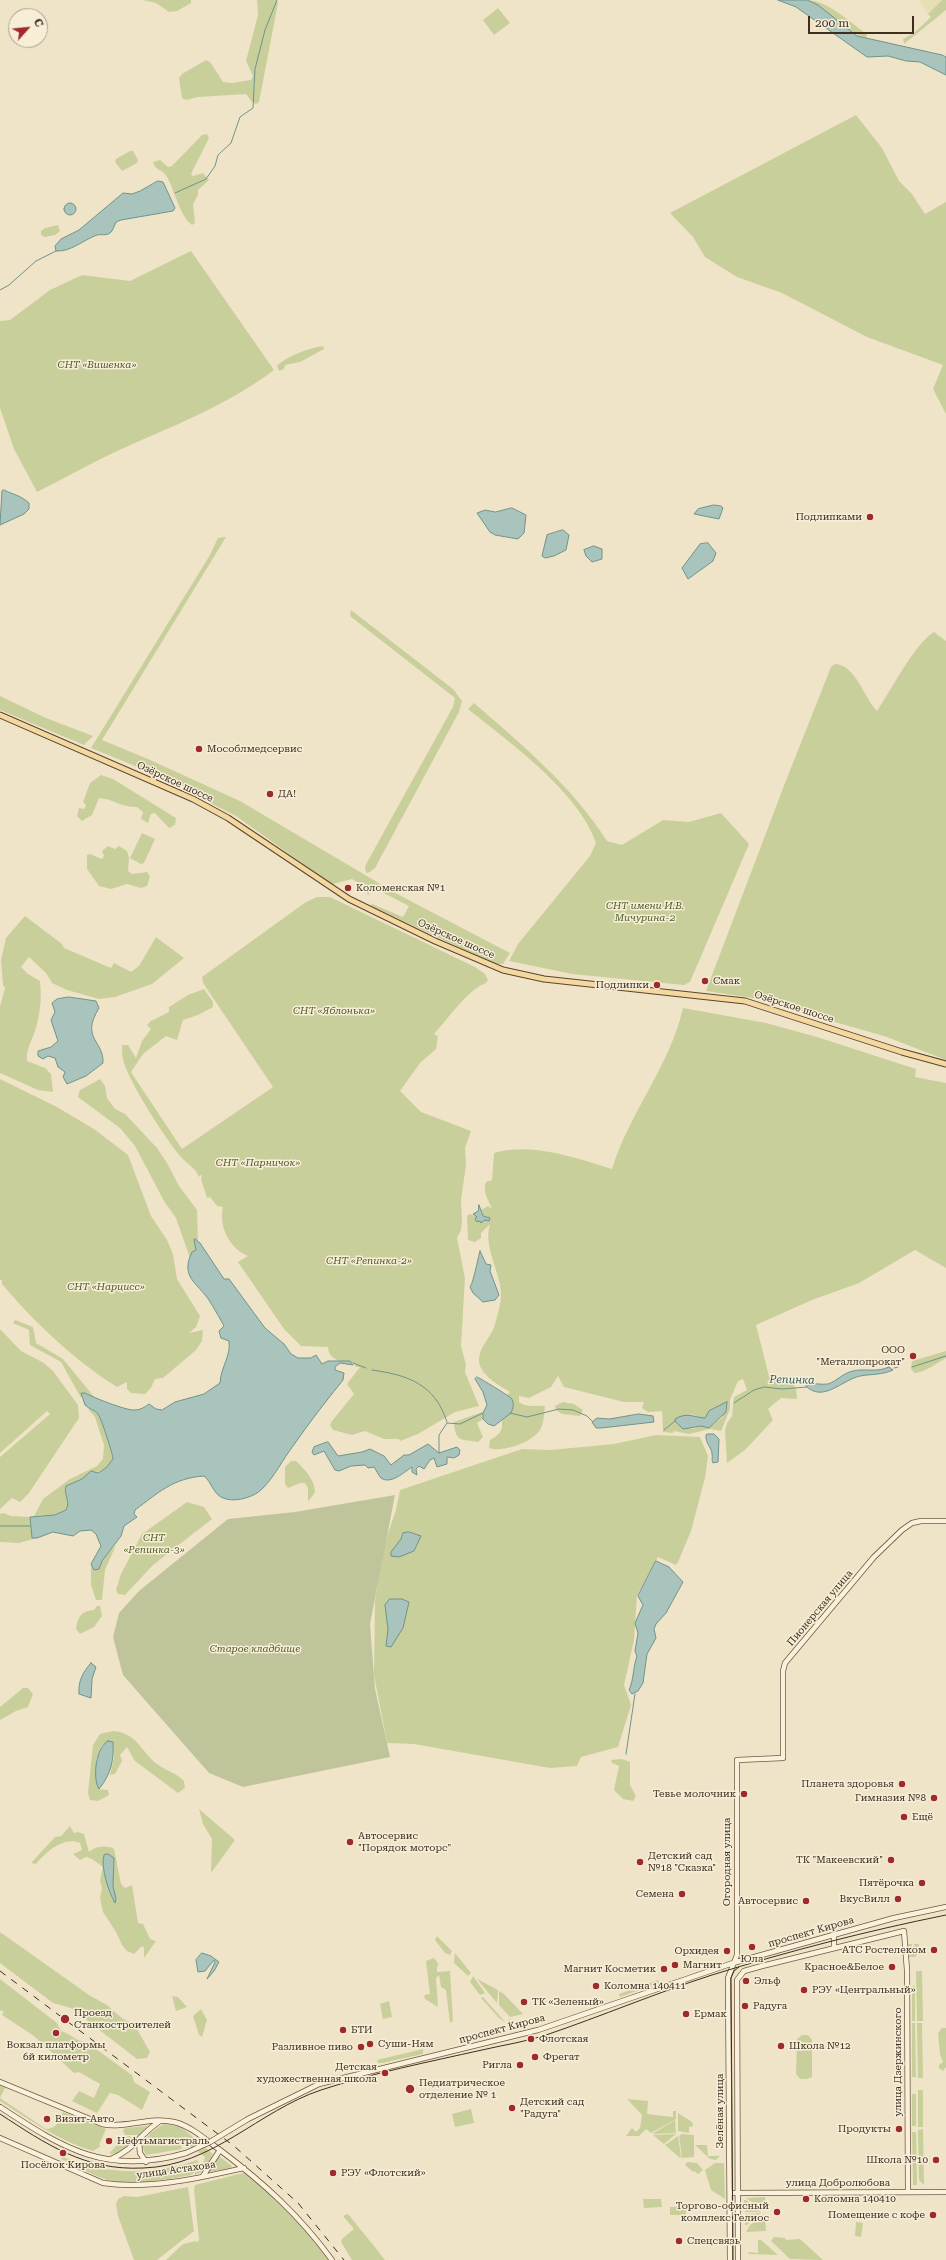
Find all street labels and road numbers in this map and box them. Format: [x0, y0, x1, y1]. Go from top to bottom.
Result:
street label: Озёрское шоссе [135, 759, 215, 805]
street label: Озёрское шоссе [416, 917, 496, 961]
street label: Озёрское шоссе [753, 988, 835, 1026]
street label: Пионерская улица [785, 1568, 855, 1648]
street label: Огородная улица [721, 1818, 733, 1906]
street label: проспект Кирова [767, 1914, 855, 1950]
street label: улица Дзержинского [892, 2007, 904, 2117]
street label: проспект Кирова [458, 2012, 546, 2046]
street label: Зелёная улица [714, 2074, 726, 2148]
street label: улица Астахова [136, 2159, 216, 2181]
street label: улица Добролюбова [786, 2177, 890, 2189]

